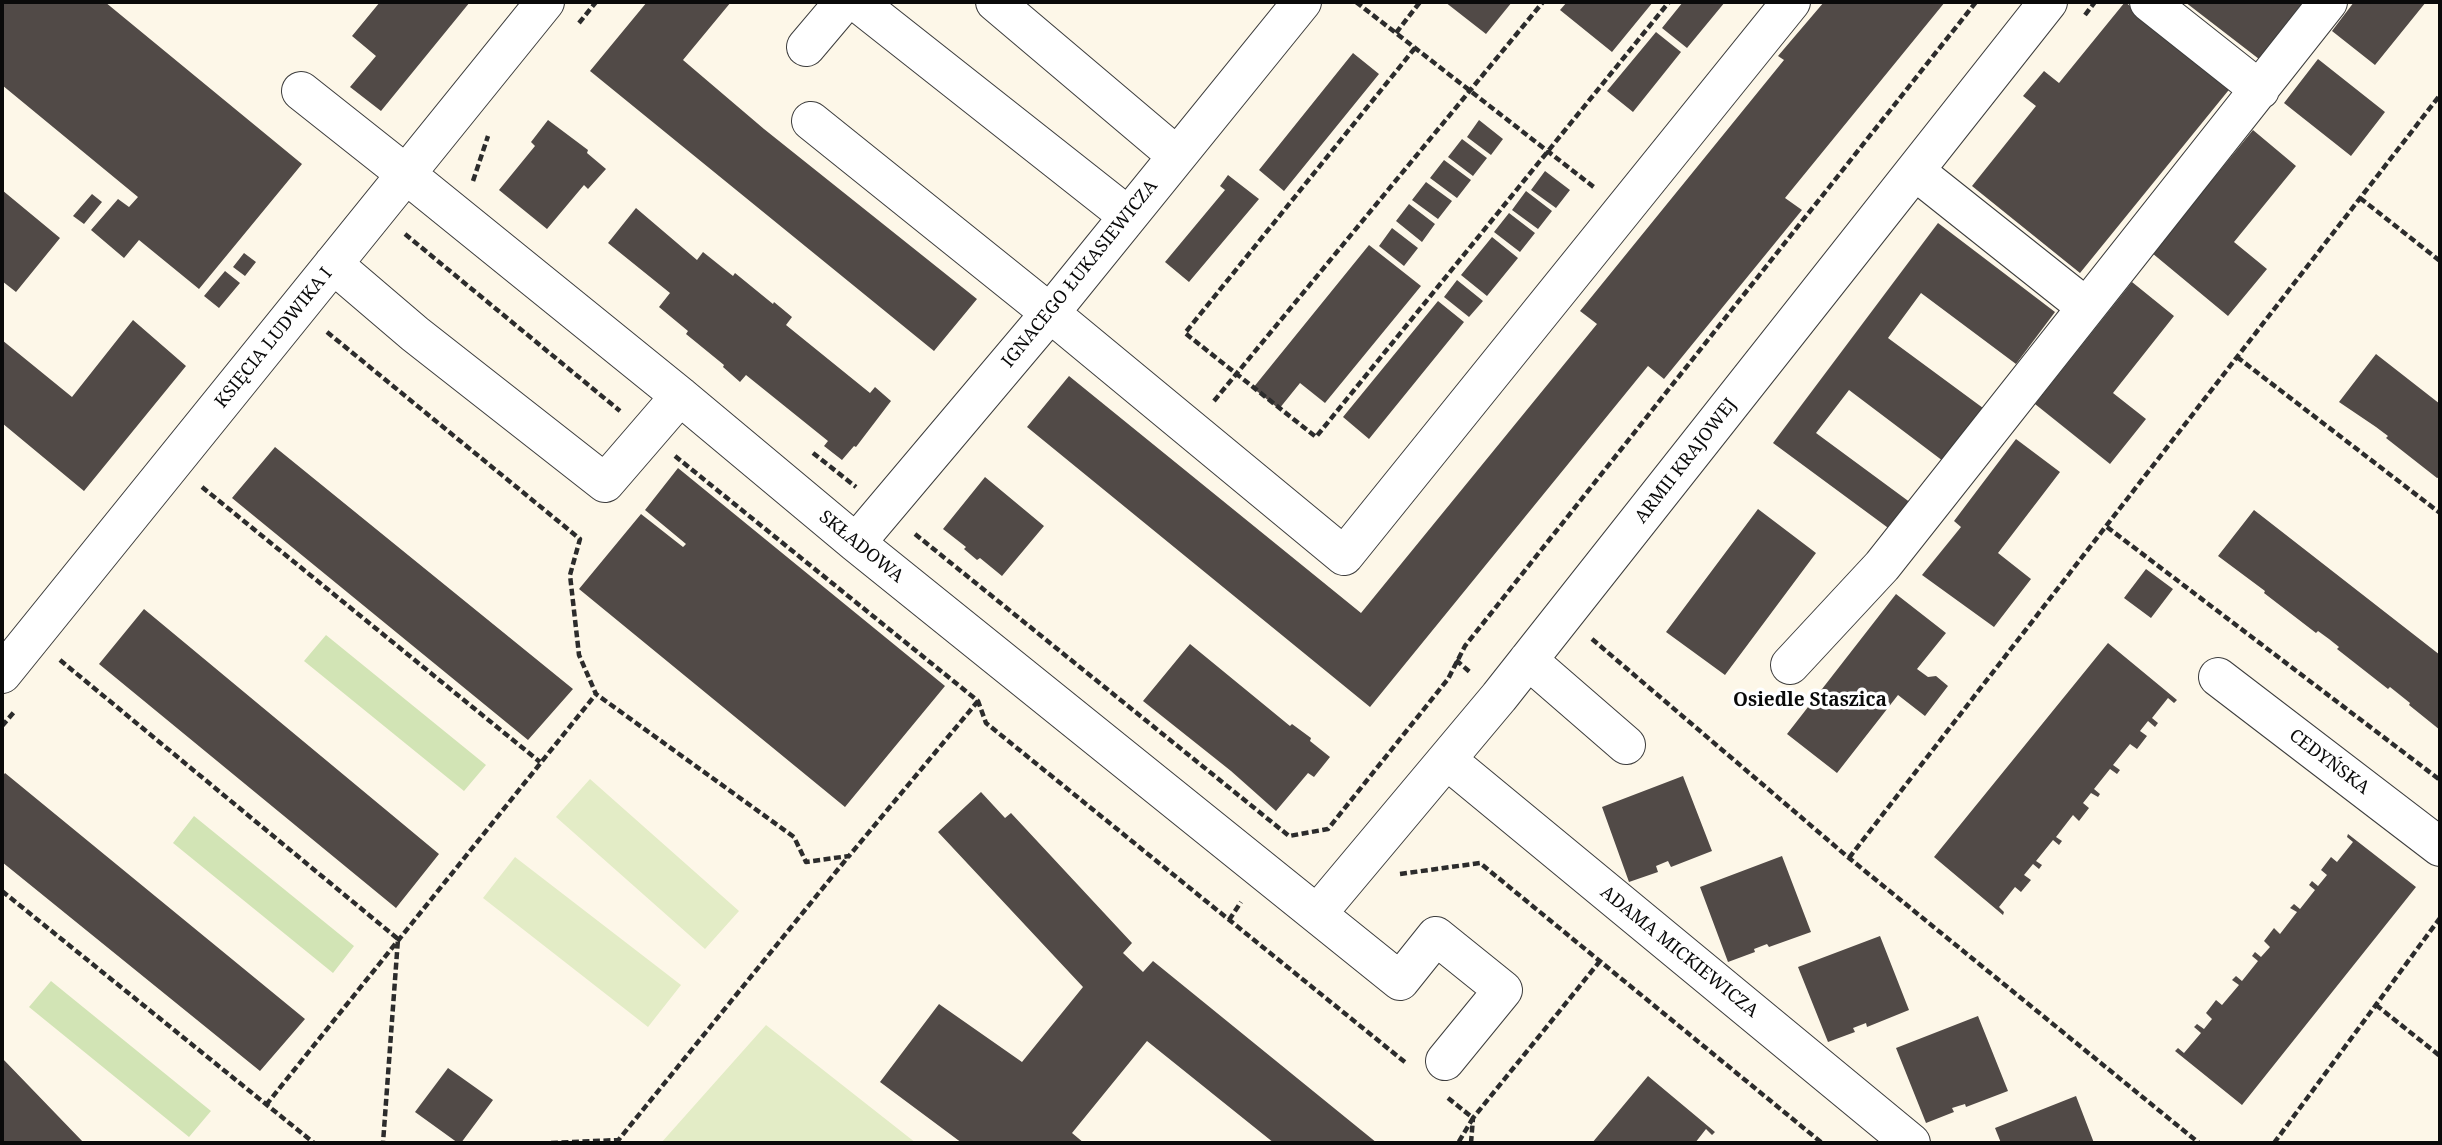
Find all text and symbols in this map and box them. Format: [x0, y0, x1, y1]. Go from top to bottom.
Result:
street label: IGNACEGO ŁUKASIEWICZA [998, 176, 1162, 372]
street label: KSIĘCIA LUDWIKA I [211, 264, 337, 412]
street label: ARMII KRAJOWEJ [1631, 394, 1741, 528]
street label: SKŁADOWA [814, 506, 908, 588]
district label: Osiedle Staszica [1733, 690, 1887, 712]
street label: CEDYŃSKA [2285, 725, 2373, 799]
street label: ADAMA MICKIEWICZA [1596, 882, 1762, 1022]

